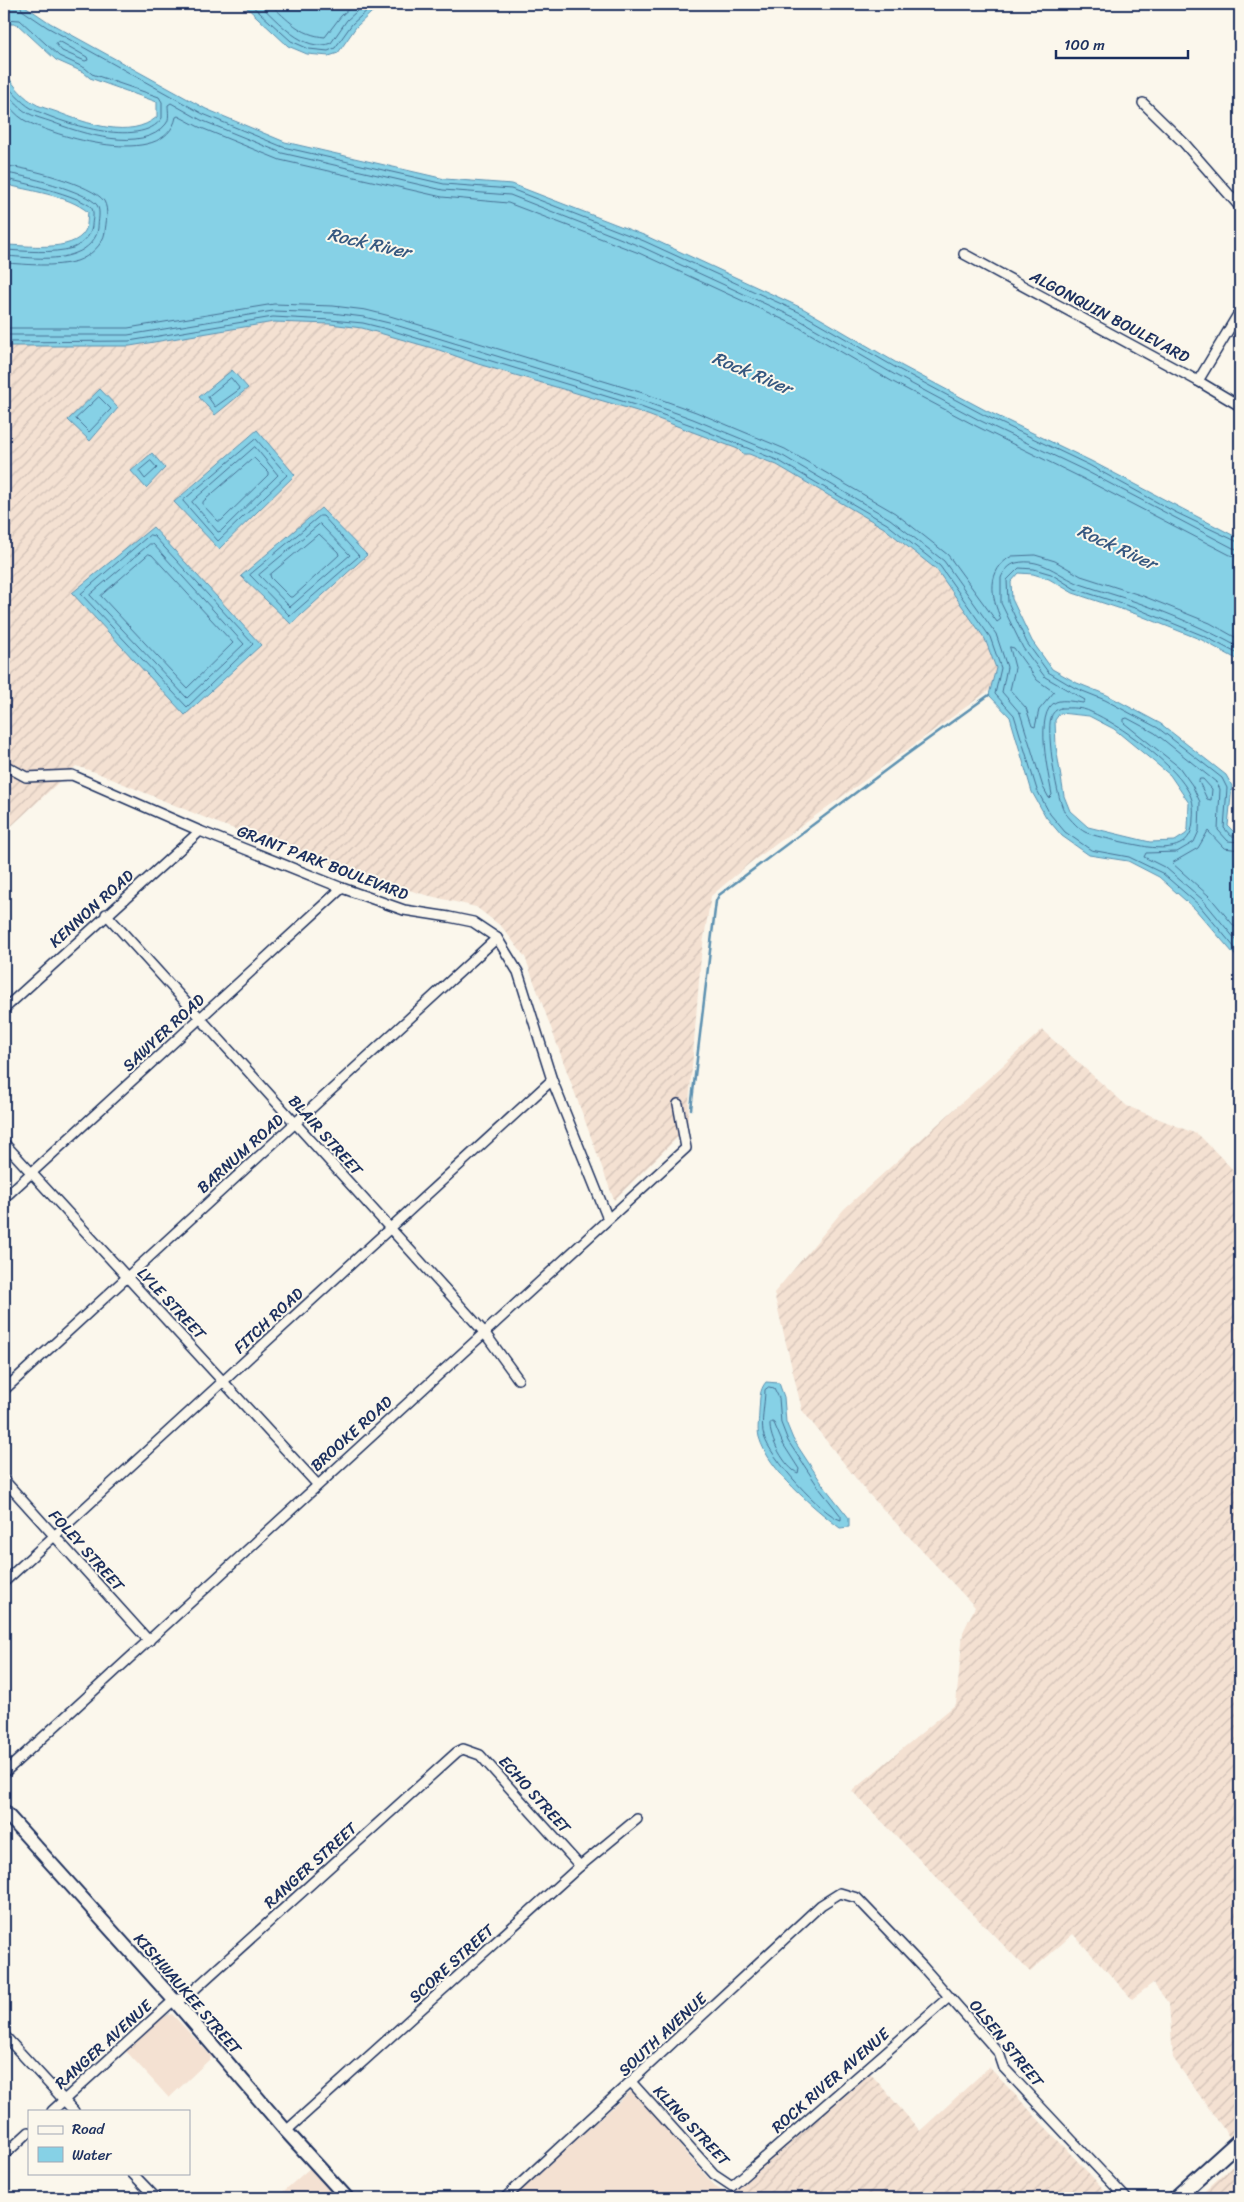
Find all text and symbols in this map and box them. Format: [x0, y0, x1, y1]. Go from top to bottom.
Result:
scale bar [1056, 28, 1189, 60]
text: 100 m [1064, 32, 1105, 58]
water label: Rock River [325, 218, 417, 269]
street label: ALGONQUIN BOULEVARD [1024, 261, 1195, 371]
water label: Rock River [707, 342, 800, 405]
water label: Rock River [1072, 515, 1165, 581]
street label: GRANT PARK BOULEVARD [233, 816, 413, 909]
street label: KENNON ROAD [42, 862, 141, 955]
street label: SAWYER ROAD [115, 986, 212, 1079]
street label: BLAIR STREET [281, 1088, 371, 1184]
street label: BARNUM ROAD [190, 1106, 291, 1201]
street label: LYLE STREET [130, 1260, 214, 1347]
street label: FITCH ROAD [226, 1280, 311, 1361]
street label: BROOKE ROAD [303, 1388, 400, 1479]
street label: FOLEY STREET [41, 1502, 133, 1599]
street label: ECHO STREET [491, 1748, 579, 1841]
street label: RANGER STREET [257, 1814, 365, 1916]
street label: SCORE STREET [402, 1916, 502, 2010]
street label: KISHWAUKEE STREET [126, 1926, 250, 2062]
street label: SOUTH AVENUE [611, 1984, 714, 2084]
street label: RANGER AVENUE [48, 1992, 160, 2096]
street label: OLSEN STREET [962, 1993, 1052, 2095]
street label: ROCK RIVER AVENUE [764, 2020, 897, 2140]
street label: KLING STREET [646, 2078, 738, 2174]
legend [28, 2110, 190, 2174]
text: Road [72, 2116, 105, 2142]
text: Water [72, 2142, 112, 2168]

